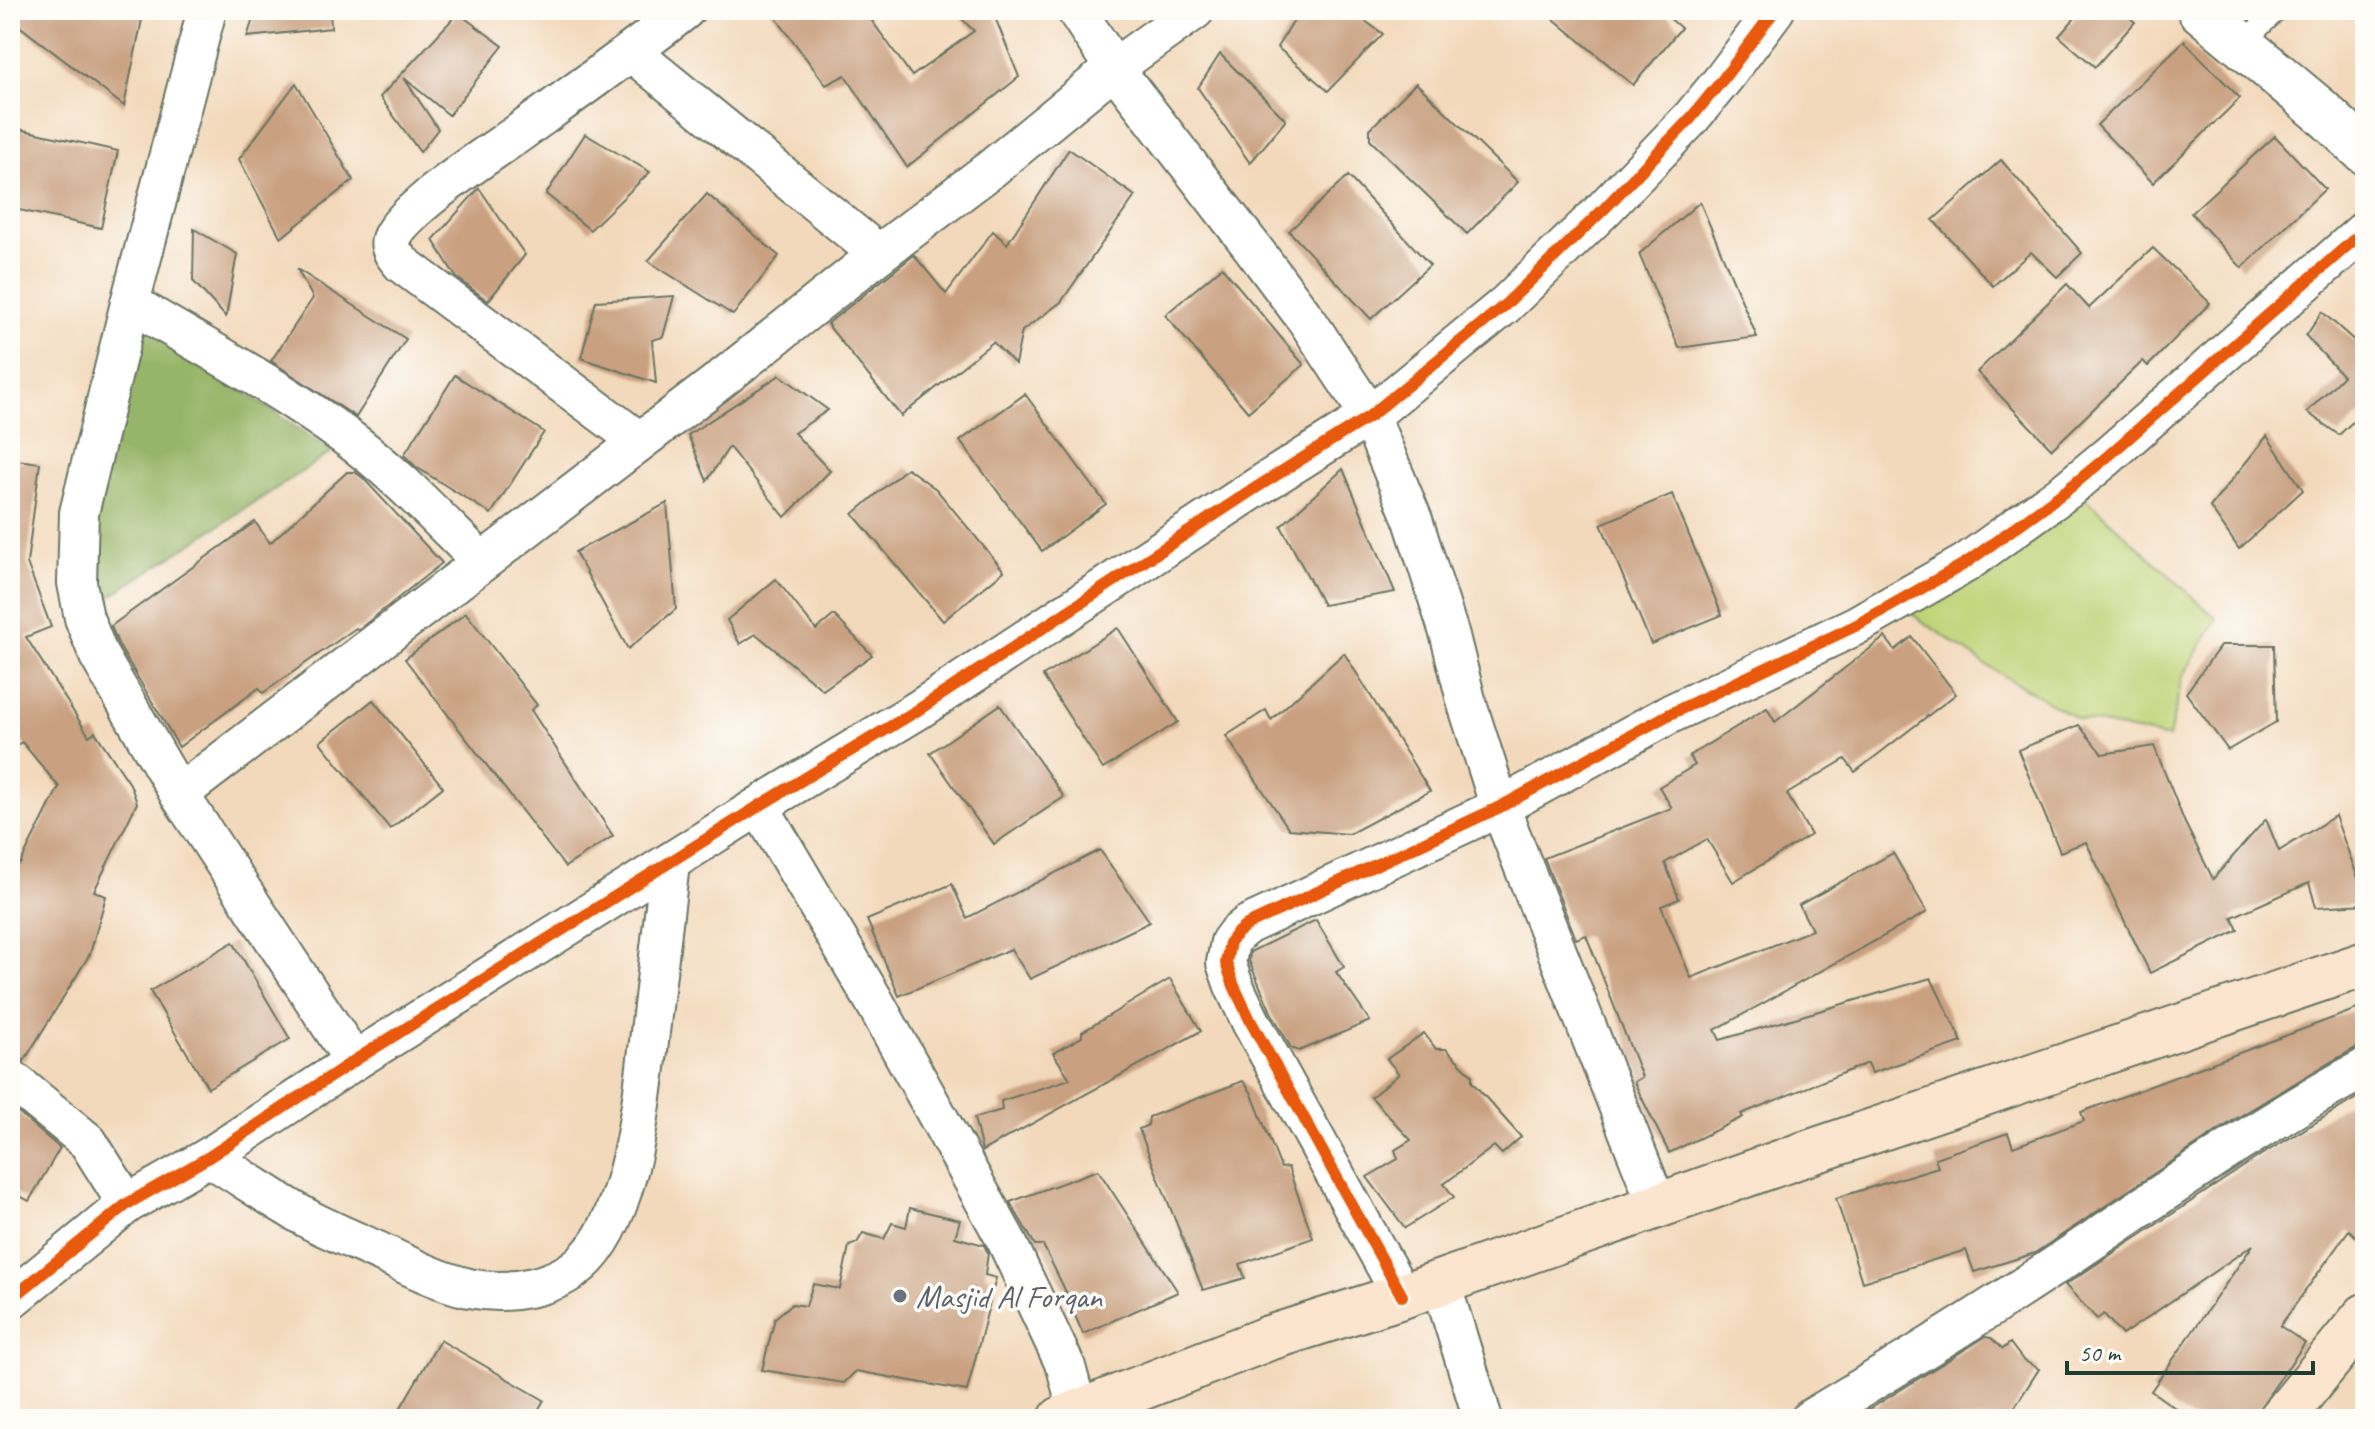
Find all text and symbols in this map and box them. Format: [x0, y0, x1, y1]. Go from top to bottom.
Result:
place label: Masjid Al Forqan [916, 1276, 1104, 1317]
marker: Masjid Al Forqan [891, 1287, 909, 1305]
scale bar [2067, 1325, 2313, 1375]
text: 50 m [2079, 1338, 2122, 1368]

